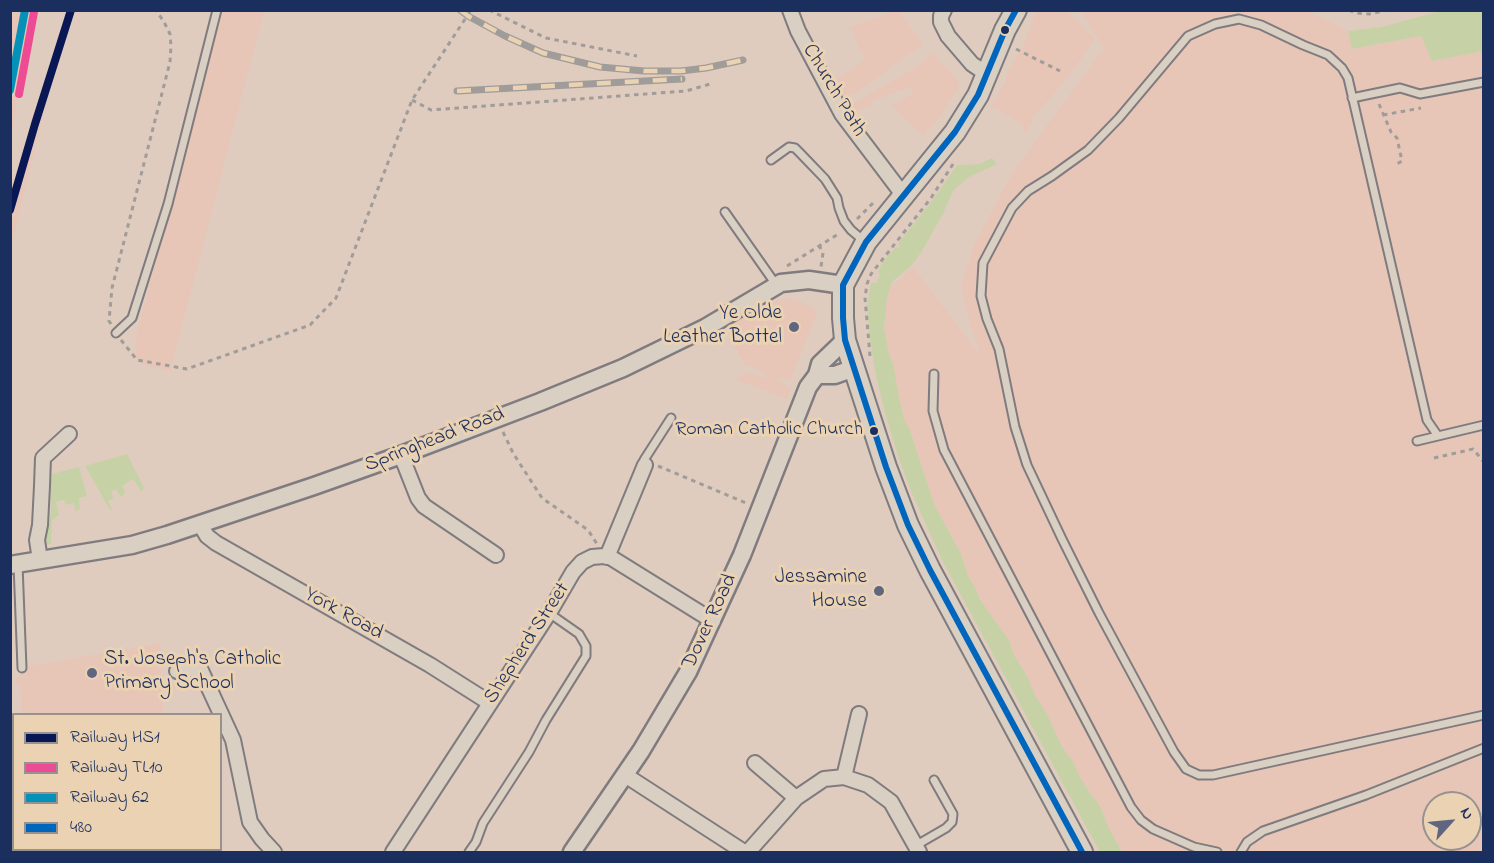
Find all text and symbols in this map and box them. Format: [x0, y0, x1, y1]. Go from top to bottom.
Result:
unlabelled marker [999, 24, 1011, 36]
street label: Church Path [795, 40, 871, 142]
place label: Ye Olde Leather Bottel [663, 302, 782, 352]
marker: Ye Olde Leather Bottel [787, 320, 801, 334]
street label: Springhead Road [362, 403, 508, 479]
place label: Roman Catholic Church [675, 419, 863, 443]
marker: Roman Catholic Church [868, 425, 880, 437]
place label: Jessamine House [775, 566, 867, 616]
street label: Dover Road [678, 570, 744, 674]
street label: Shepherd Street [479, 579, 577, 709]
street label: York Road [299, 583, 387, 647]
marker: Jessamine House [872, 584, 886, 598]
place label: St. Joseph's Catholic Primary School [104, 648, 281, 698]
marker: St. Joseph's Catholic Primary School [85, 666, 99, 680]
legend [12, 713, 222, 851]
text: Railway HS1 [70, 725, 160, 751]
text: Railway TL10 [70, 755, 162, 781]
text: Railway 62 [70, 785, 149, 811]
north arrow [1422, 791, 1482, 851]
text: N [1453, 803, 1479, 824]
text: 480 [70, 815, 92, 841]

